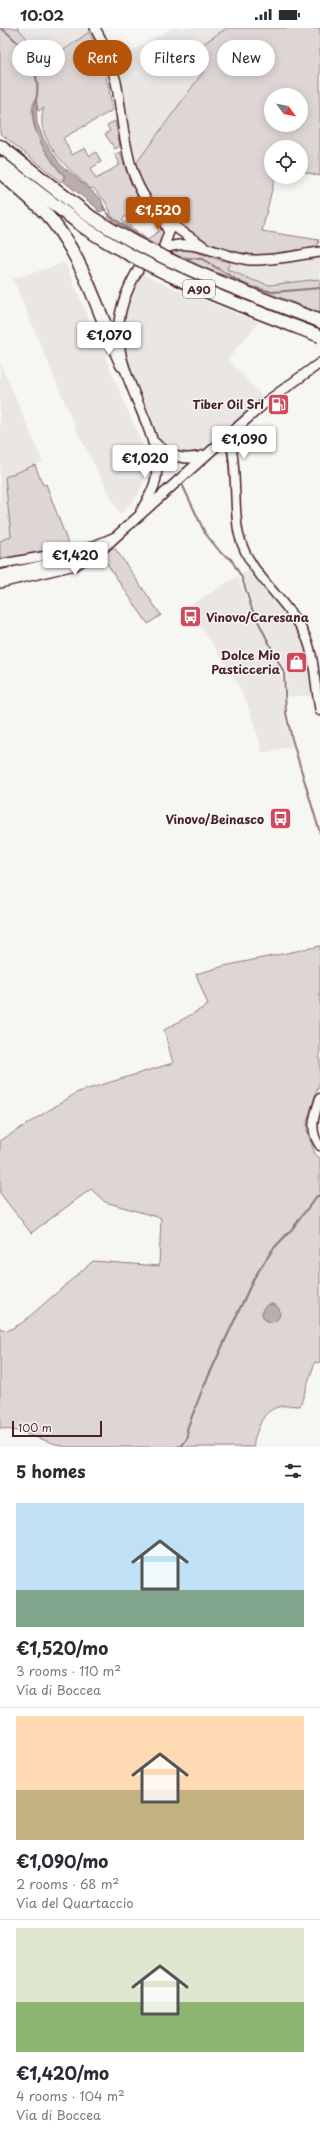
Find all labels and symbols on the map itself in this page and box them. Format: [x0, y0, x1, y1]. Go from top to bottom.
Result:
north arrow [264, 88, 308, 132]
pin: €1,520 [125, 197, 191, 231]
road number: A90 [183, 280, 215, 298]
pin: €1,070 [76, 322, 142, 356]
fuel station icon: Tiber Oil Srl [266, 391, 292, 417]
place label: Tiber Oil Srl [193, 395, 264, 413]
pin: €1,090 [211, 426, 277, 460]
pin: €1,020 [112, 445, 178, 479]
pin: €1,420 [42, 542, 108, 576]
bus stop icon: Vinovo/Caresana [177, 604, 203, 630]
place label: Vinovo/Caresana [206, 608, 310, 626]
place label: Dolce Mio Pasticceria [211, 646, 281, 678]
shop icon: Dolce Mio Pasticceria [283, 649, 309, 675]
bus stop icon: Vinovo/Beinasco [267, 806, 293, 832]
place label: Vinovo/Beinasco [165, 810, 264, 828]
scale bar [12, 1419, 102, 1438]

